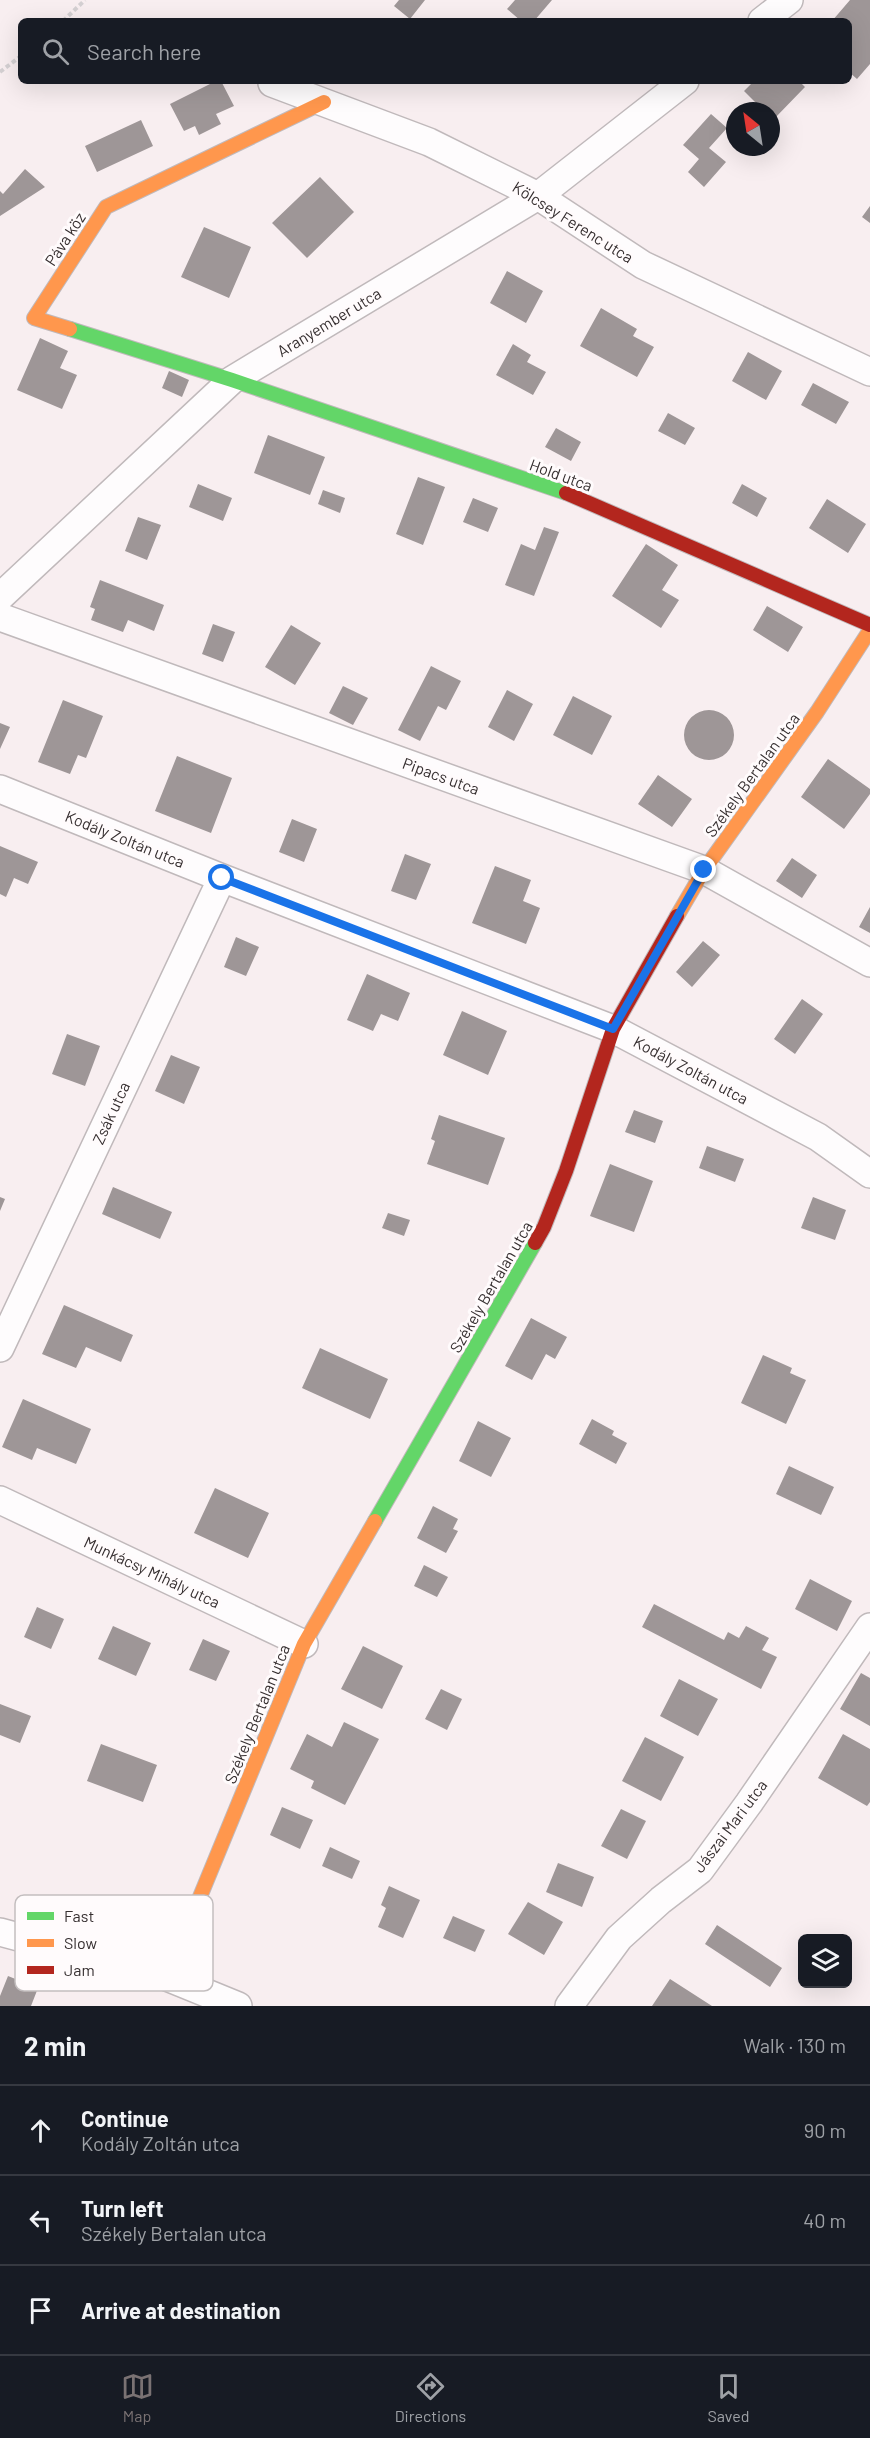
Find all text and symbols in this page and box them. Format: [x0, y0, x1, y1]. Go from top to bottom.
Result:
search box [18, 18, 852, 84]
icon: search [39, 35, 72, 68]
text: Search here [87, 38, 201, 64]
north arrow [726, 102, 780, 156]
street label: Kölcsey Ferenc utca [509, 177, 637, 266]
street label: Páva köz [40, 209, 89, 269]
street label: Aranyember utca [273, 283, 384, 360]
street label: Hold utca [527, 454, 595, 495]
street label: Székely Bertalan utca [700, 709, 803, 840]
street label: Pipacs utca [400, 753, 482, 798]
street label: Kodály Zoltán utca [63, 806, 188, 871]
route end [690, 856, 716, 882]
route start [208, 864, 234, 890]
street label: Kodály Zoltán utca [631, 1031, 752, 1108]
street label: Zsák utca [88, 1079, 133, 1147]
street label: Székely Bertalan utca [445, 1218, 536, 1356]
street label: Munkácsy Mihály utca [81, 1532, 223, 1611]
street label: Székely Bertalan utca [220, 1641, 293, 1786]
street label: Jászai Mari utca [689, 1776, 771, 1876]
legend [15, 1895, 213, 1991]
text: Fast [64, 1906, 94, 1925]
text: Slow [64, 1933, 97, 1952]
map controls [798, 1934, 852, 1988]
button: layers [798, 1934, 852, 1988]
text: Jam [64, 1960, 95, 1979]
text: 2 min [24, 2030, 86, 2061]
text: Walk · 130 m [743, 2033, 846, 2057]
text: Continue [81, 2105, 169, 2131]
icon: ahead [24, 2114, 57, 2147]
text: 90 m [804, 2118, 846, 2142]
text: Kodály Zoltán utca [81, 2131, 240, 2155]
text: Turn left [81, 2195, 164, 2221]
icon: left [24, 2204, 57, 2237]
text: 40 m [803, 2208, 846, 2232]
text: Székely Bertalan utca [81, 2221, 267, 2245]
icon: arrive [24, 2294, 57, 2327]
text: Arrive at destination [81, 2297, 280, 2323]
tab: Map [121, 2370, 154, 2425]
tab: Directions [395, 2370, 466, 2425]
tab: Saved [707, 2370, 749, 2425]

